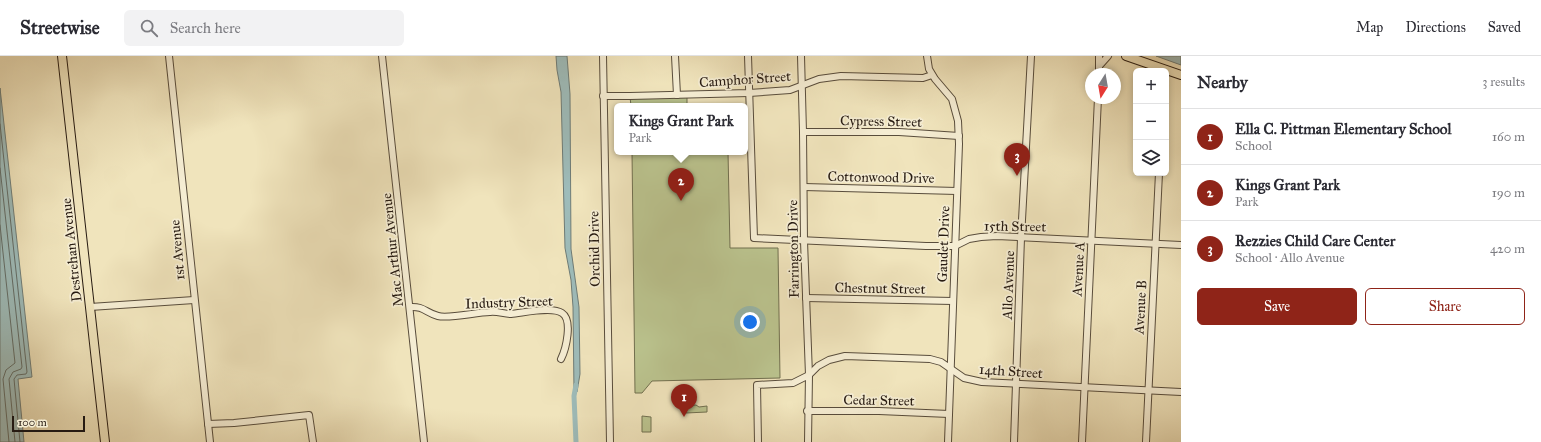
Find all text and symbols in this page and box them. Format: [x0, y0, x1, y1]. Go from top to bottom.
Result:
search box [124, 10, 404, 46]
text: Streetwise [20, 16, 100, 39]
icon: search [138, 17, 160, 39]
text: Search here [170, 19, 241, 37]
text: Map [1356, 19, 1383, 36]
text: Directions [1405, 19, 1466, 36]
text: Saved [1488, 19, 1521, 36]
street label: Camphor Street [699, 68, 792, 91]
north arrow [1085, 68, 1121, 104]
map controls [1133, 68, 1169, 176]
button: + [1133, 68, 1169, 104]
text: Nearby [1197, 72, 1248, 93]
text: 3 results [1482, 74, 1525, 90]
popup [614, 103, 748, 155]
button: − [1133, 104, 1169, 140]
text: Kings Grant Park [628, 112, 734, 130]
street label: Cypress Street [840, 112, 922, 131]
text: Ella C. Pittman Elementary School [1235, 120, 1452, 138]
text: 1 [1207, 129, 1213, 145]
text: 160 m [1492, 129, 1525, 145]
text: Park [628, 130, 652, 146]
text: School [1235, 138, 1272, 154]
button: layers [1133, 140, 1169, 176]
pin: 3 [1004, 143, 1030, 176]
pin: 2 [668, 168, 694, 201]
street label: Cottonwood Drive [827, 168, 935, 187]
text: Kings Grant Park [1235, 176, 1340, 194]
text: 2 [1207, 185, 1213, 201]
text: 190 m [1492, 185, 1525, 201]
street label: Mac Arthur Avenue [378, 192, 407, 308]
text: Park [1235, 194, 1259, 210]
street label: Destrehan Avenue [58, 197, 85, 303]
street label: Farrington Drive [784, 200, 803, 298]
street label: Gaudet Drive [934, 205, 953, 283]
street label: Orchid Drive [585, 211, 604, 287]
street label: 15th Street [984, 217, 1046, 236]
street label: 1st Avenue [166, 219, 189, 281]
text: Rezzies Child Care Center [1235, 232, 1395, 250]
street label: Avenue A [1069, 241, 1088, 298]
text: 3 [1207, 241, 1213, 257]
text: 420 m [1490, 241, 1525, 257]
street label: Allo Avenue [999, 250, 1018, 321]
text: School · Allo Avenue [1235, 250, 1345, 266]
street label: Chestnut Street [834, 279, 926, 298]
street label: Avenue B [1131, 279, 1150, 336]
button: Save [1197, 288, 1357, 325]
button: Share [1365, 288, 1525, 325]
street label: Industry Street [465, 292, 553, 313]
your location [740, 312, 760, 332]
street label: 14th Street [979, 361, 1043, 382]
pin: 1 [671, 384, 697, 417]
street label: Cedar Street [843, 391, 915, 410]
scale bar [12, 414, 85, 433]
text: 100 m [18, 416, 47, 429]

